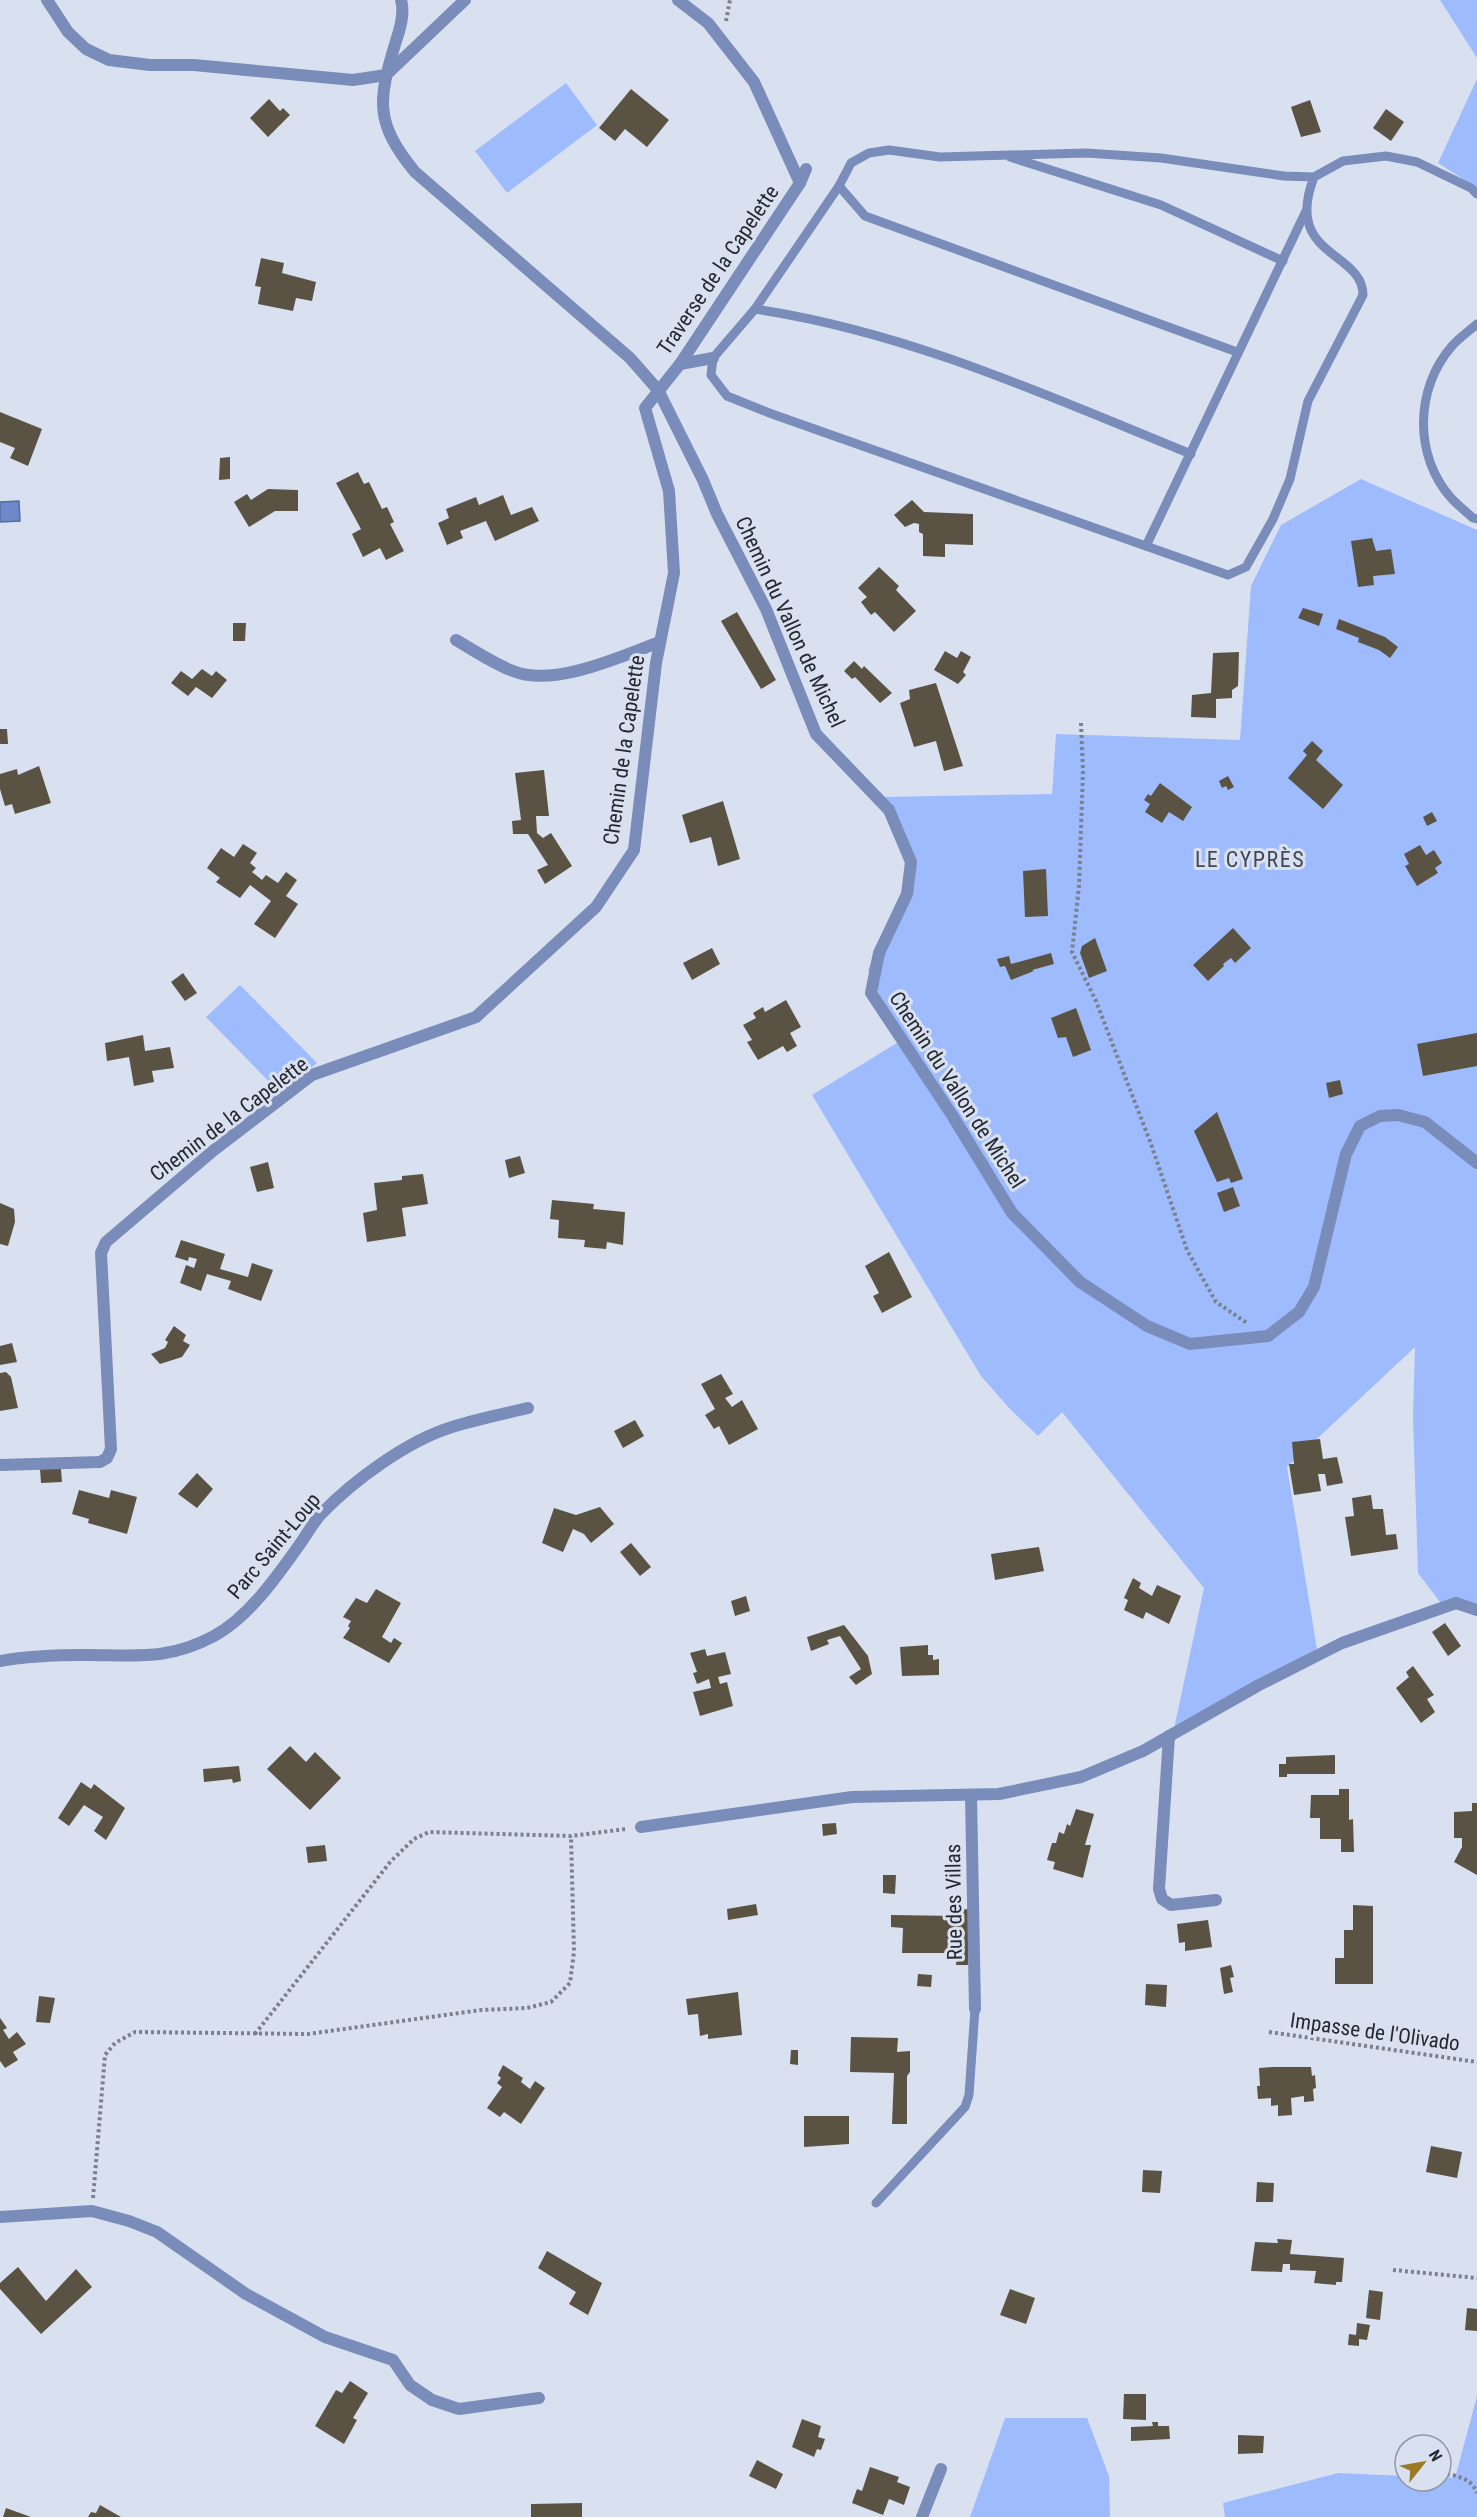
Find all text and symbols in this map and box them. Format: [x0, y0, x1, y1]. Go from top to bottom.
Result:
street label: Traverse de la Capelette [652, 181, 784, 359]
street label: Chemin du Vallon de Michel [731, 513, 849, 731]
street label: Chemin de la Capelette [599, 653, 649, 846]
district label: LE CYPRÈS [1195, 847, 1305, 872]
street label: Chemin du Vallon de Michel [884, 987, 1030, 1193]
street label: Chemin de la Capelette [145, 1052, 313, 1186]
street label: Parc Saint-Loup [223, 1488, 325, 1604]
street label: Rue des Villas [941, 1844, 967, 1960]
street label: Impasse de l'Olivado [1289, 2008, 1461, 2056]
north arrow [1393, 2433, 1453, 2493]
text: N [1425, 2446, 1446, 2465]

